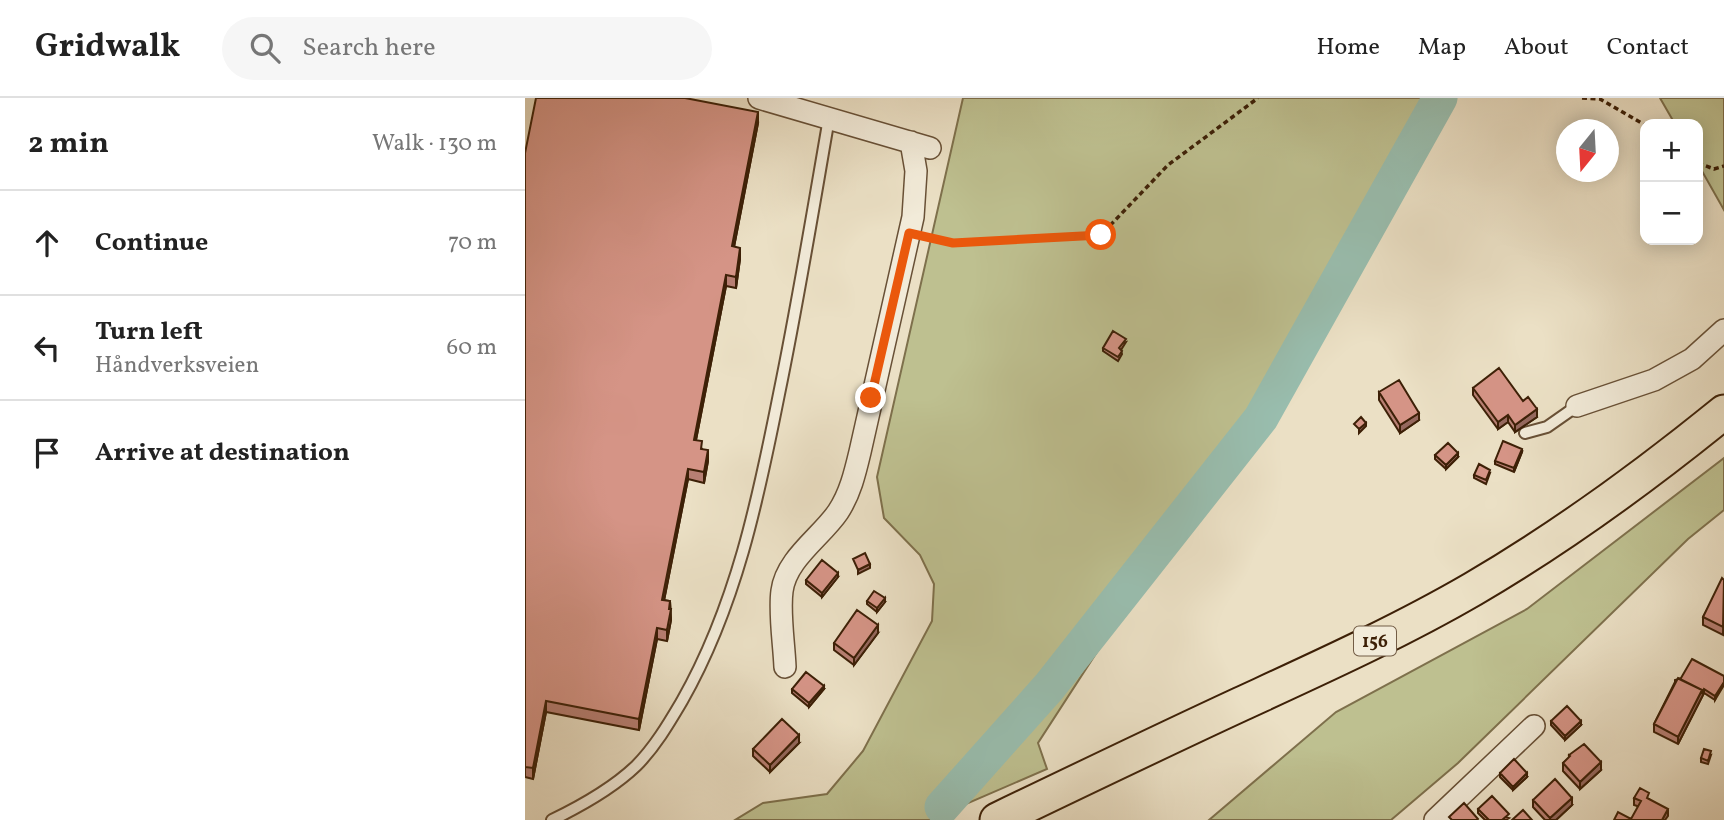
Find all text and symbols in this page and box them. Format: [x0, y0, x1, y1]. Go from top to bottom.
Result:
search box [222, 17, 712, 80]
text: Gridwalk [35, 25, 180, 71]
icon: search [246, 29, 284, 67]
text: Search here [302, 30, 436, 66]
text: Home [1316, 31, 1380, 65]
text: Map [1418, 31, 1466, 65]
text: About [1504, 31, 1569, 65]
text: Contact [1607, 31, 1689, 65]
north arrow [1556, 119, 1619, 182]
map controls [1640, 119, 1703, 245]
button: + [1640, 119, 1703, 182]
text: 2 min [28, 123, 109, 165]
text: Walk · 130 m [372, 128, 497, 160]
button: − [1640, 182, 1703, 245]
route start [1085, 219, 1116, 250]
icon: ahead [28, 224, 66, 262]
text: Continue [95, 225, 208, 261]
text: 70 m [448, 227, 497, 259]
text: Turn left [95, 314, 203, 350]
icon: left [28, 329, 66, 367]
text: 60 m [447, 332, 497, 364]
text: Håndverksveien [95, 350, 259, 382]
route end [855, 382, 886, 413]
icon: arrive [28, 434, 66, 472]
text: Arrive at destination [95, 435, 350, 471]
road number: 156 [1354, 626, 1396, 656]

